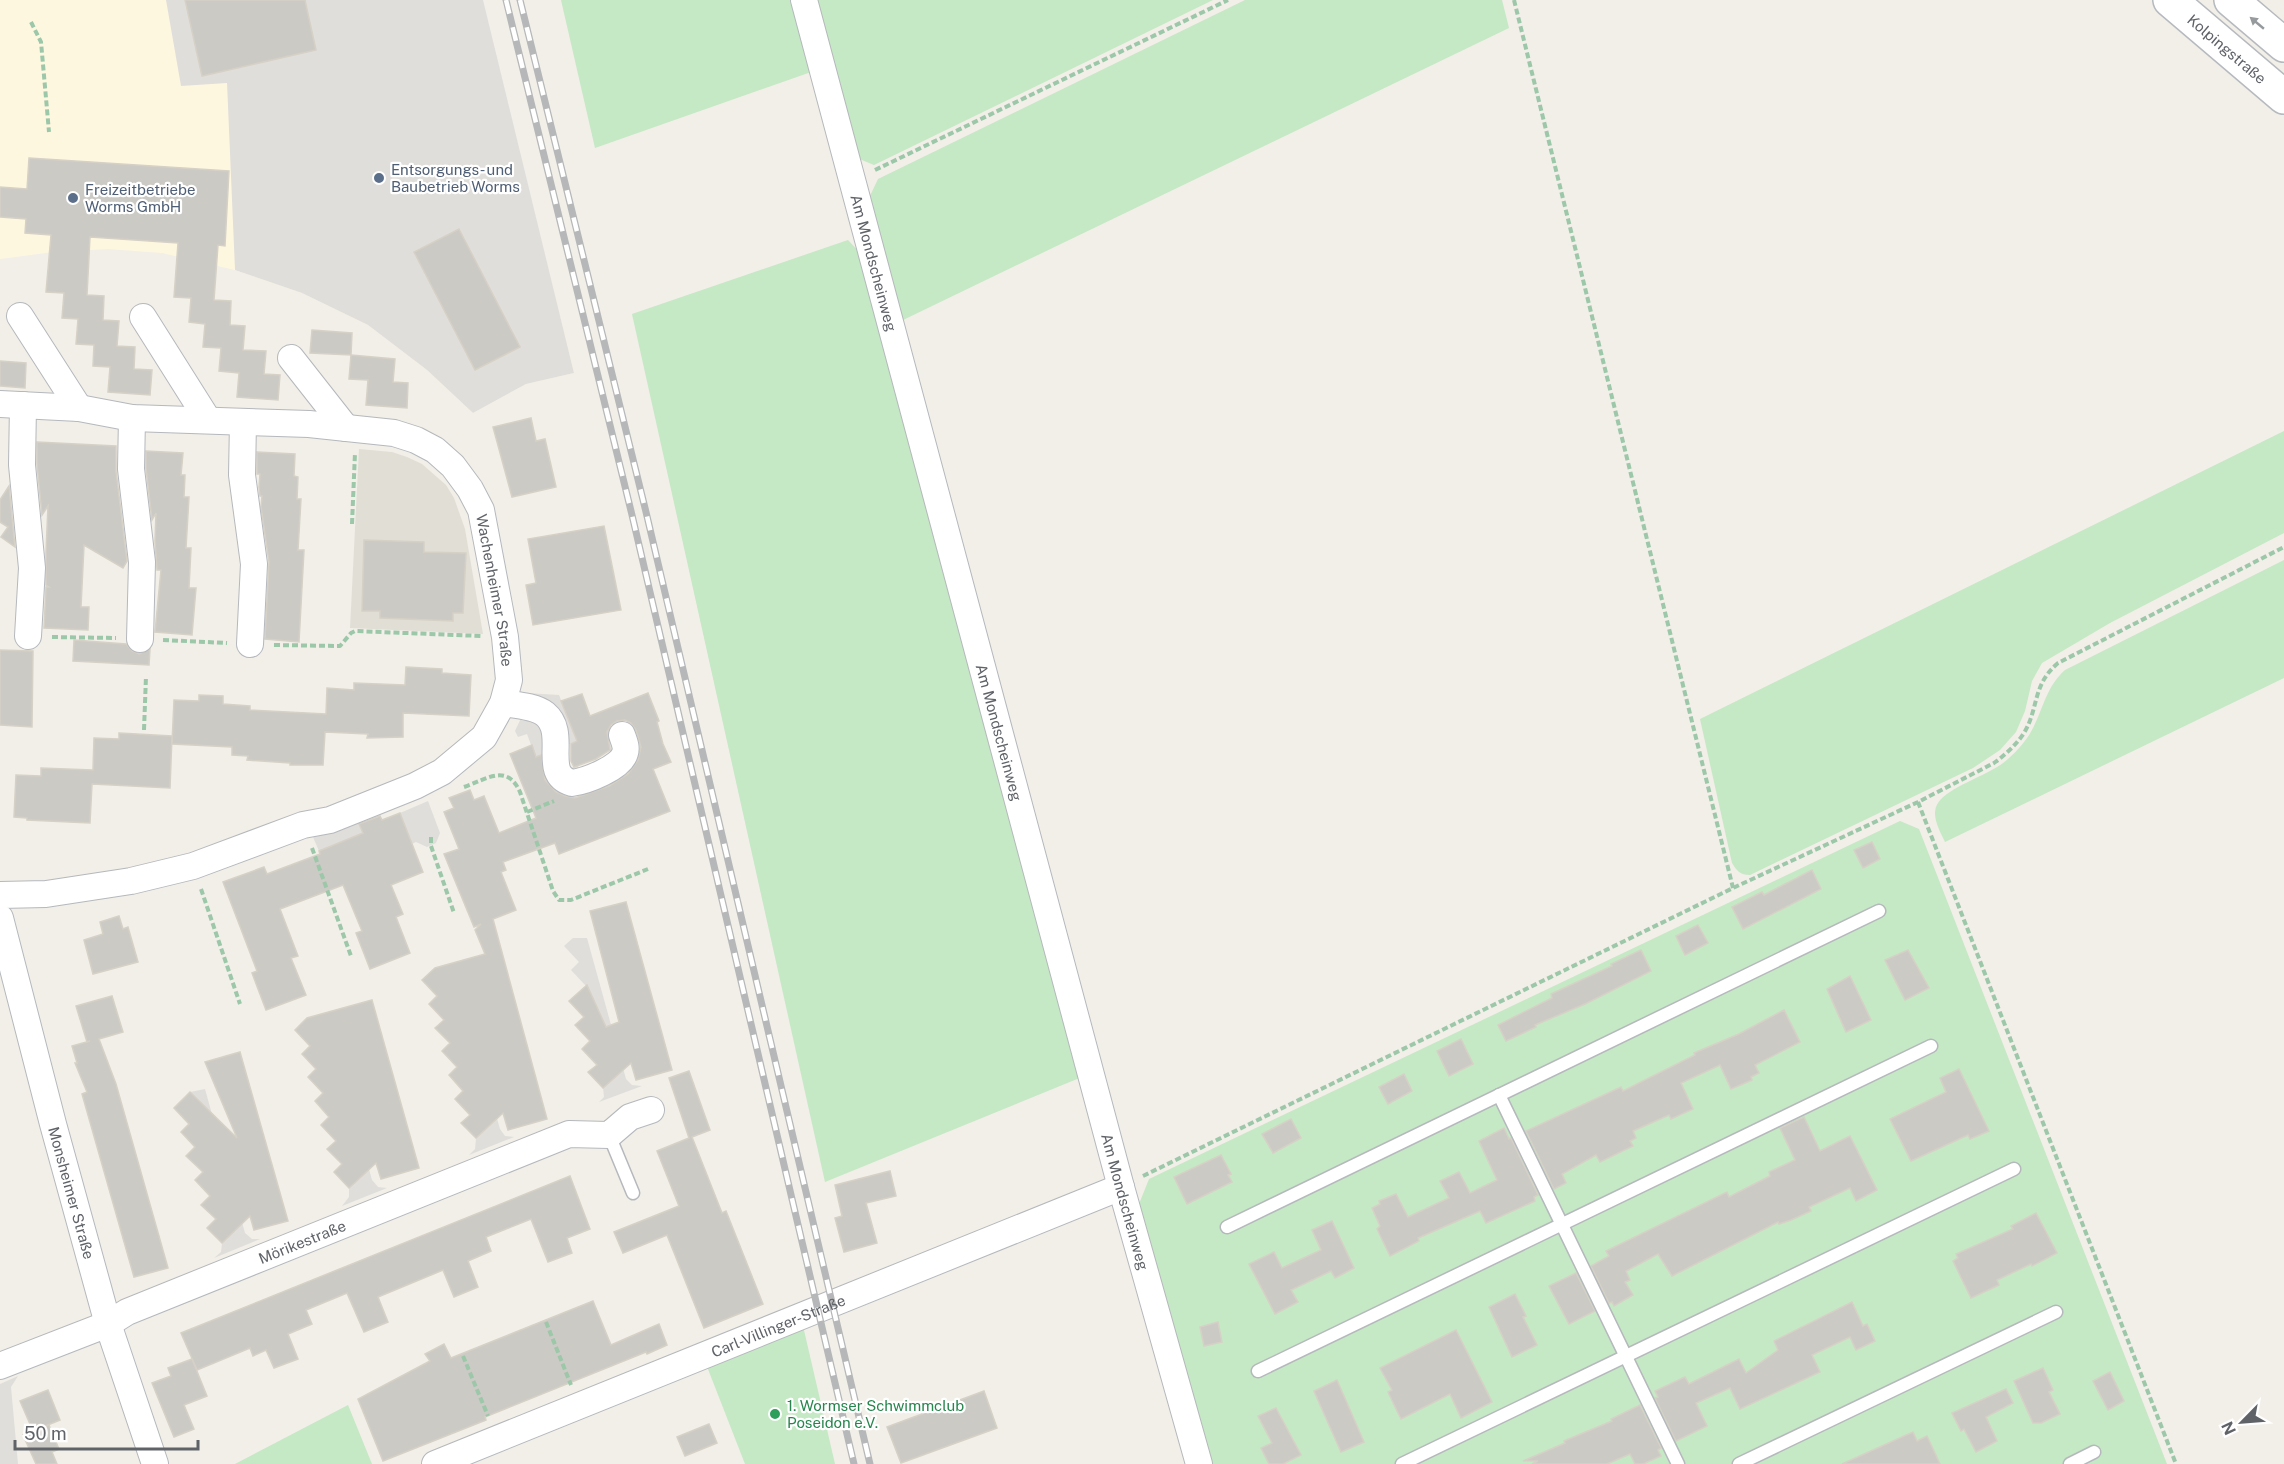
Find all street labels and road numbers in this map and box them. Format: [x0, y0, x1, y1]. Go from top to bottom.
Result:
street label: Kolpingstraße [2184, 10, 2270, 87]
street label: Am Mondscheinweg [848, 192, 901, 333]
street label: Wachenheimer Straße [473, 512, 516, 667]
street label: Am Mondscheinweg [973, 662, 1026, 803]
street label: Monsheimer Straße [46, 1125, 98, 1261]
street label: Am Mondscheinweg [1099, 1132, 1152, 1272]
street label: Mörikestraße [256, 1216, 348, 1267]
street label: Carl-Villinger-Straße [708, 1291, 848, 1360]

